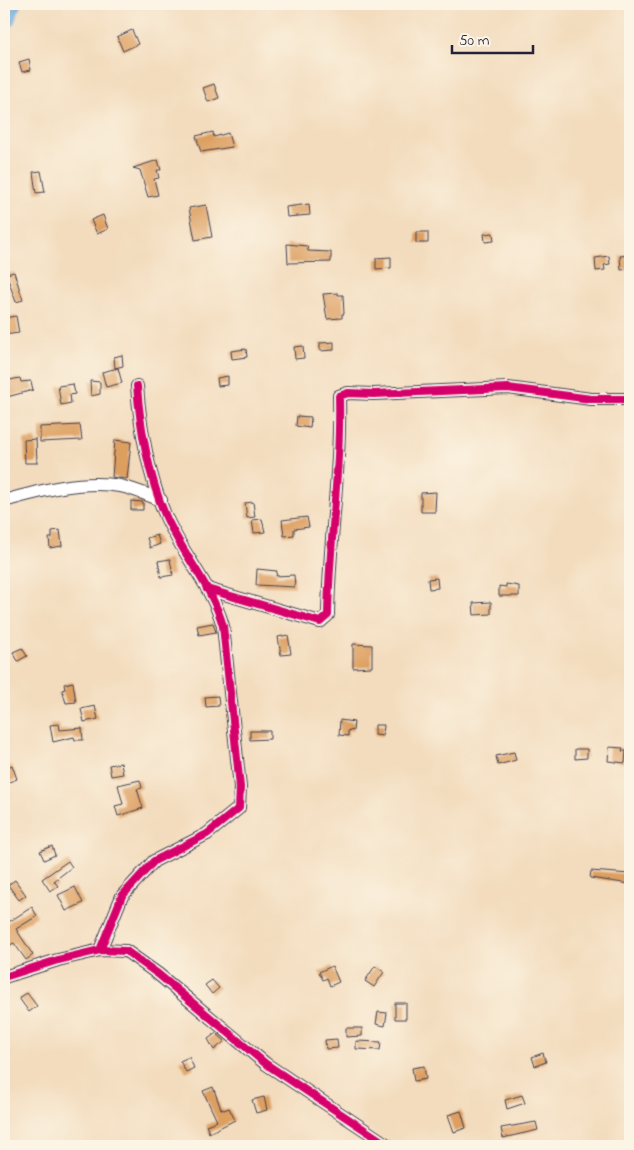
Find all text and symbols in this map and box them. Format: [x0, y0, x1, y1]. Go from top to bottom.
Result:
scale bar [452, 22, 533, 54]
text: 50 m [459, 30, 490, 52]

